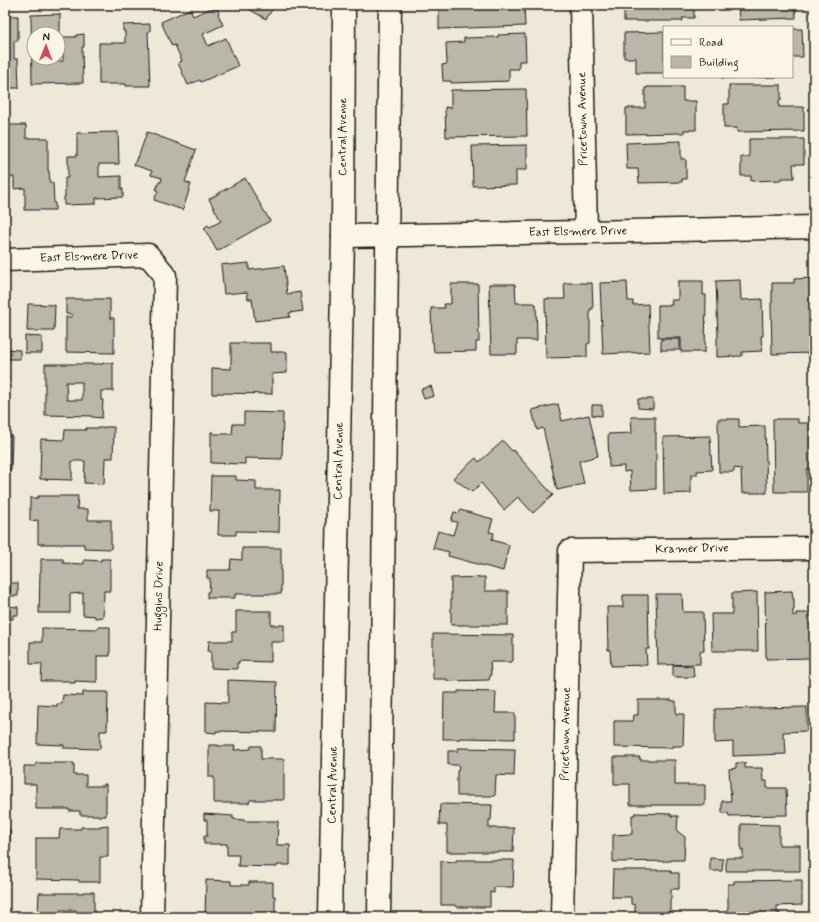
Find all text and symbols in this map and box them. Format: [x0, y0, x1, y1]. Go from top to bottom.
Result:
north arrow [26, 26, 66, 66]
legend [663, 26, 793, 78]
text: N [42, 30, 50, 44]
text: Road [699, 35, 723, 51]
text: Building [699, 55, 739, 72]
street label: Pricetown Avenue [574, 72, 592, 166]
street label: Central Avenue [335, 98, 351, 176]
street label: East Elsmere Drive [529, 223, 627, 241]
street label: East Elsmere Drive [40, 247, 138, 267]
street label: Central Avenue [330, 421, 348, 500]
street label: Kramer Drive [655, 540, 729, 558]
street label: Huggins Drive [150, 561, 169, 631]
street label: Pricetown Avenue [557, 687, 575, 781]
street label: Central Avenue [324, 745, 342, 824]

